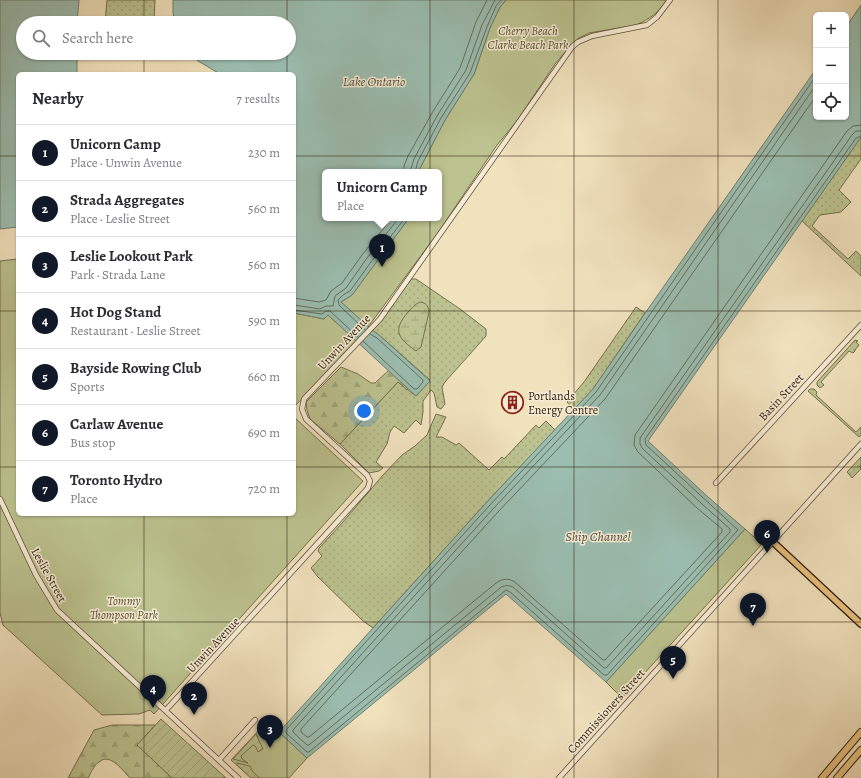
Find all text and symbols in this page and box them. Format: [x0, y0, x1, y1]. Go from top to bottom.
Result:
map controls [813, 12, 849, 120]
button: + [813, 12, 849, 48]
search box [16, 16, 296, 60]
park label: Cherry Beach Clarke Beach Park [488, 23, 569, 53]
icon: search [30, 27, 52, 49]
text: Search here [62, 28, 133, 48]
button: − [813, 48, 849, 84]
water label: Lake Ontario [343, 73, 405, 90]
button: locate [813, 84, 849, 120]
text: Nearby [32, 87, 83, 110]
text: 7 results [236, 90, 280, 107]
text: Unicorn Camp [70, 134, 161, 154]
text: 1 [43, 144, 47, 161]
text: 230 m [248, 144, 280, 161]
text: Place · Unwin Avenue [70, 154, 182, 171]
popup [322, 169, 442, 221]
text: Unicorn Camp [337, 177, 427, 197]
text: Strada Aggregates [70, 190, 184, 210]
text: Place [337, 197, 364, 214]
text: 2 [42, 200, 48, 217]
text: 560 m [248, 200, 280, 217]
text: Place · Leslie Street [70, 210, 170, 227]
pin: 1 [369, 234, 395, 267]
text: Leslie Lookout Park [70, 246, 193, 266]
text: 3 [42, 256, 48, 273]
text: 560 m [248, 256, 280, 273]
text: Park · Strada Lane [70, 266, 165, 283]
text: Hot Dog Stand [70, 302, 161, 322]
street label: Unwin Avenue [314, 311, 374, 373]
text: 4 [42, 312, 48, 329]
text: 590 m [248, 312, 280, 329]
text: Restaurant · Leslie Street [70, 322, 201, 339]
text: Bayside Rowing Club [70, 358, 201, 378]
text: 5 [42, 368, 48, 385]
text: 660 m [248, 368, 280, 385]
street label: Basin Street [755, 370, 807, 424]
text: Sports [70, 378, 105, 395]
place label: Portlands Energy Centre [528, 388, 598, 418]
building icon: Portlands Energy Centre [500, 390, 526, 416]
your location [354, 401, 374, 421]
text: Carlaw Avenue [70, 414, 163, 434]
text: 6 [42, 424, 48, 441]
text: 690 m [248, 424, 280, 441]
text: Bus stop [70, 434, 115, 451]
text: Toronto Hydro [70, 470, 162, 490]
text: 7 [42, 480, 48, 497]
text: 720 m [248, 480, 280, 497]
text: Place [70, 490, 98, 507]
pin: 6 [754, 520, 780, 553]
water label: Ship Channel [565, 528, 631, 545]
street label: Leslie Street [27, 545, 71, 605]
park label: Tommy Thompson Park [90, 593, 159, 623]
pin: 7 [740, 593, 766, 626]
street label: Unwin Avenue [183, 614, 243, 676]
pin: 5 [660, 646, 686, 679]
street label: Commissioners Street [564, 665, 648, 757]
pin: 4 [140, 675, 166, 708]
pin: 2 [181, 682, 207, 715]
pin: 3 [257, 715, 283, 748]

